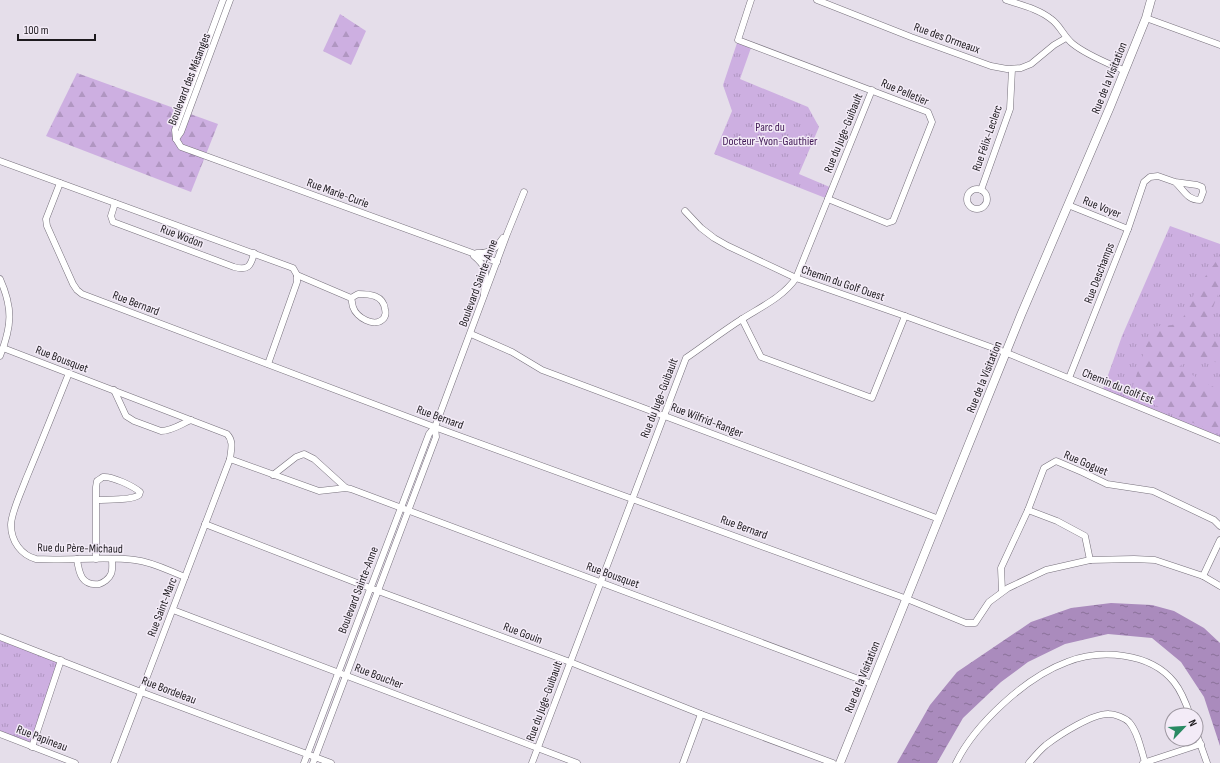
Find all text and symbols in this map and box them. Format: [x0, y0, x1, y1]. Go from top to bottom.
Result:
scale bar [18, 16, 95, 42]
street label: Rue des Ormeaux [912, 20, 982, 58]
text: 100 m [24, 23, 49, 38]
street label: Boulevard des Mésanges [165, 31, 214, 127]
street label: Rue de la Visitation [1088, 40, 1131, 116]
street label: Rue Pelletier [879, 76, 932, 109]
street label: Rue du Juge-Guibault [821, 91, 866, 175]
street label: Rue Félix-Leclerc [969, 103, 1006, 173]
park label: Parc du Docteur-Yvon-Gauthier [723, 120, 818, 149]
street label: Rue Marie-Curie [305, 175, 371, 212]
street label: Rue Voyer [1080, 193, 1124, 222]
street label: Rue Wodon [158, 221, 206, 252]
street label: Boulevard Sainte-Anne [456, 237, 501, 329]
street label: Rue Deschamps [1081, 241, 1118, 306]
street label: Chemin du Golf Ouest [799, 262, 887, 305]
street label: Rue Bernard [110, 288, 161, 319]
street label: Rue de la Visitation [963, 339, 1006, 415]
street label: Rue Bousquet [33, 343, 91, 377]
street label: Rue du Juge-Guibault [637, 356, 682, 440]
street label: Chemin du Golf Est [1080, 365, 1156, 408]
street label: Rue Wilfrid-Ranger [669, 400, 746, 441]
street label: Rue Bernard [414, 402, 465, 433]
street label: Rue Goguet [1061, 447, 1110, 480]
street label: Rue Bernard [718, 512, 769, 543]
street label: Rue du Père-Michaud [37, 540, 123, 557]
street label: Boulevard Sainte-Anne [335, 544, 382, 636]
street label: Rue Bousquet [584, 559, 642, 592]
street label: Rue Saint-Marc [144, 575, 181, 639]
street label: Rue Gouin [501, 619, 544, 648]
street label: Rue de la Visitation [841, 639, 884, 715]
street label: Rue du Juge-Guibault [523, 659, 566, 743]
street label: Rue Boucher [352, 660, 406, 693]
street label: Rue Bordeleau [139, 673, 198, 708]
north arrow [1164, 707, 1204, 747]
text: N [1185, 718, 1200, 729]
street label: Rue Papineau [14, 722, 70, 755]

